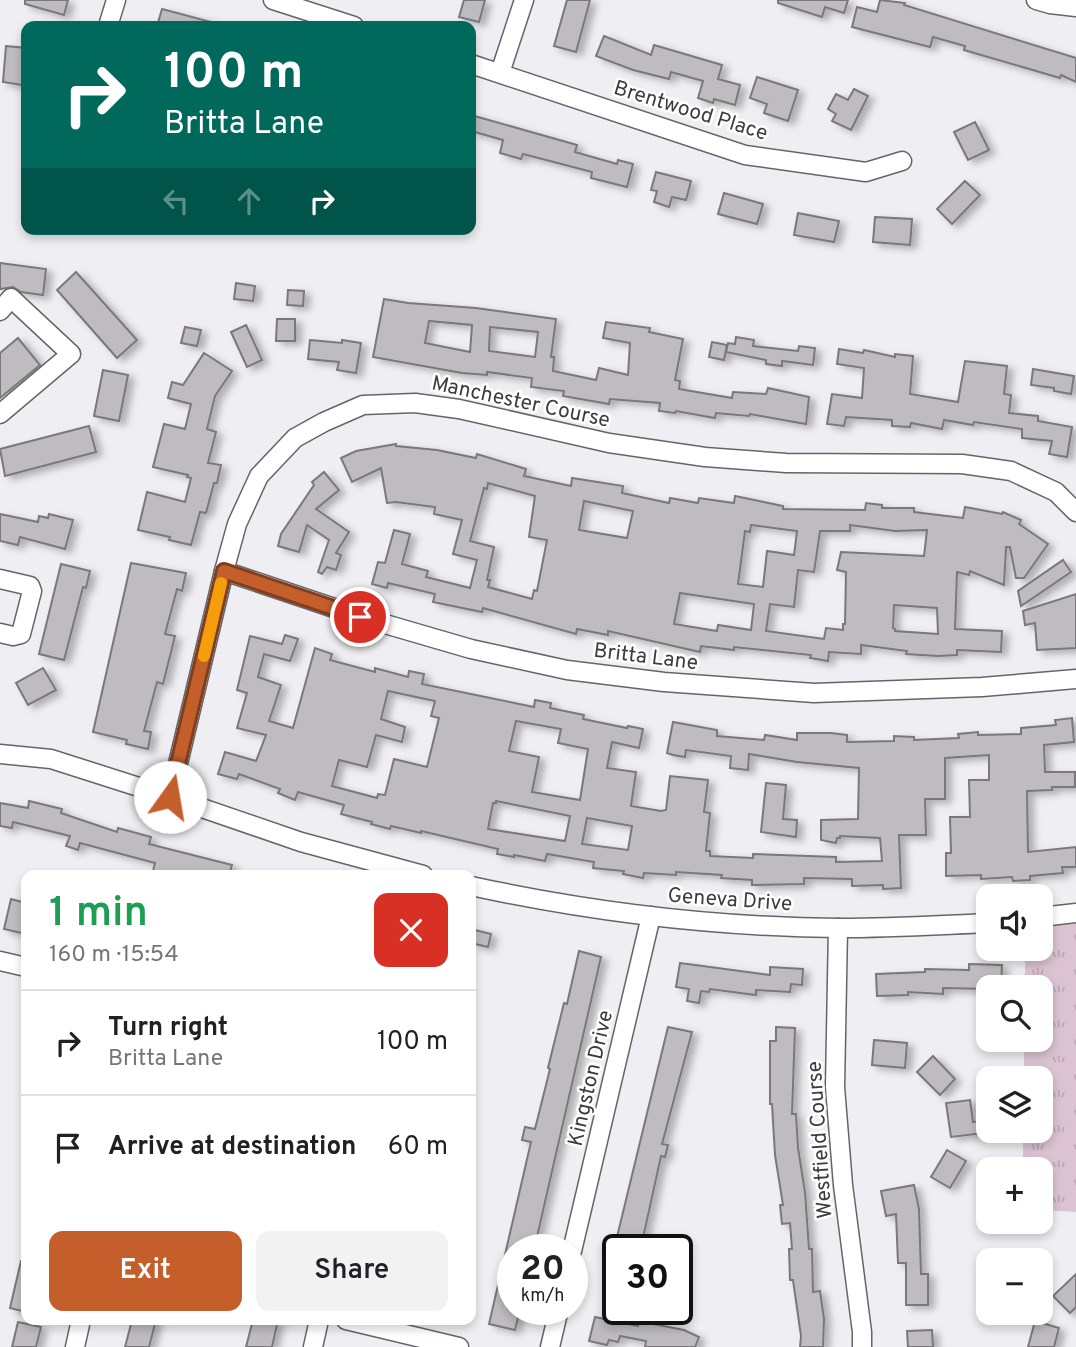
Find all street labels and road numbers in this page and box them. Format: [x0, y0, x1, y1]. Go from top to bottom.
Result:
street label: Brentwood Place [610, 75, 771, 148]
street label: Manchester Course [429, 370, 612, 435]
street label: Britta Lane [592, 638, 700, 677]
street label: Geneva Drive [667, 883, 793, 918]
street label: Kingston Drive [563, 1008, 620, 1149]
street label: Westfield Course [802, 1060, 839, 1220]

